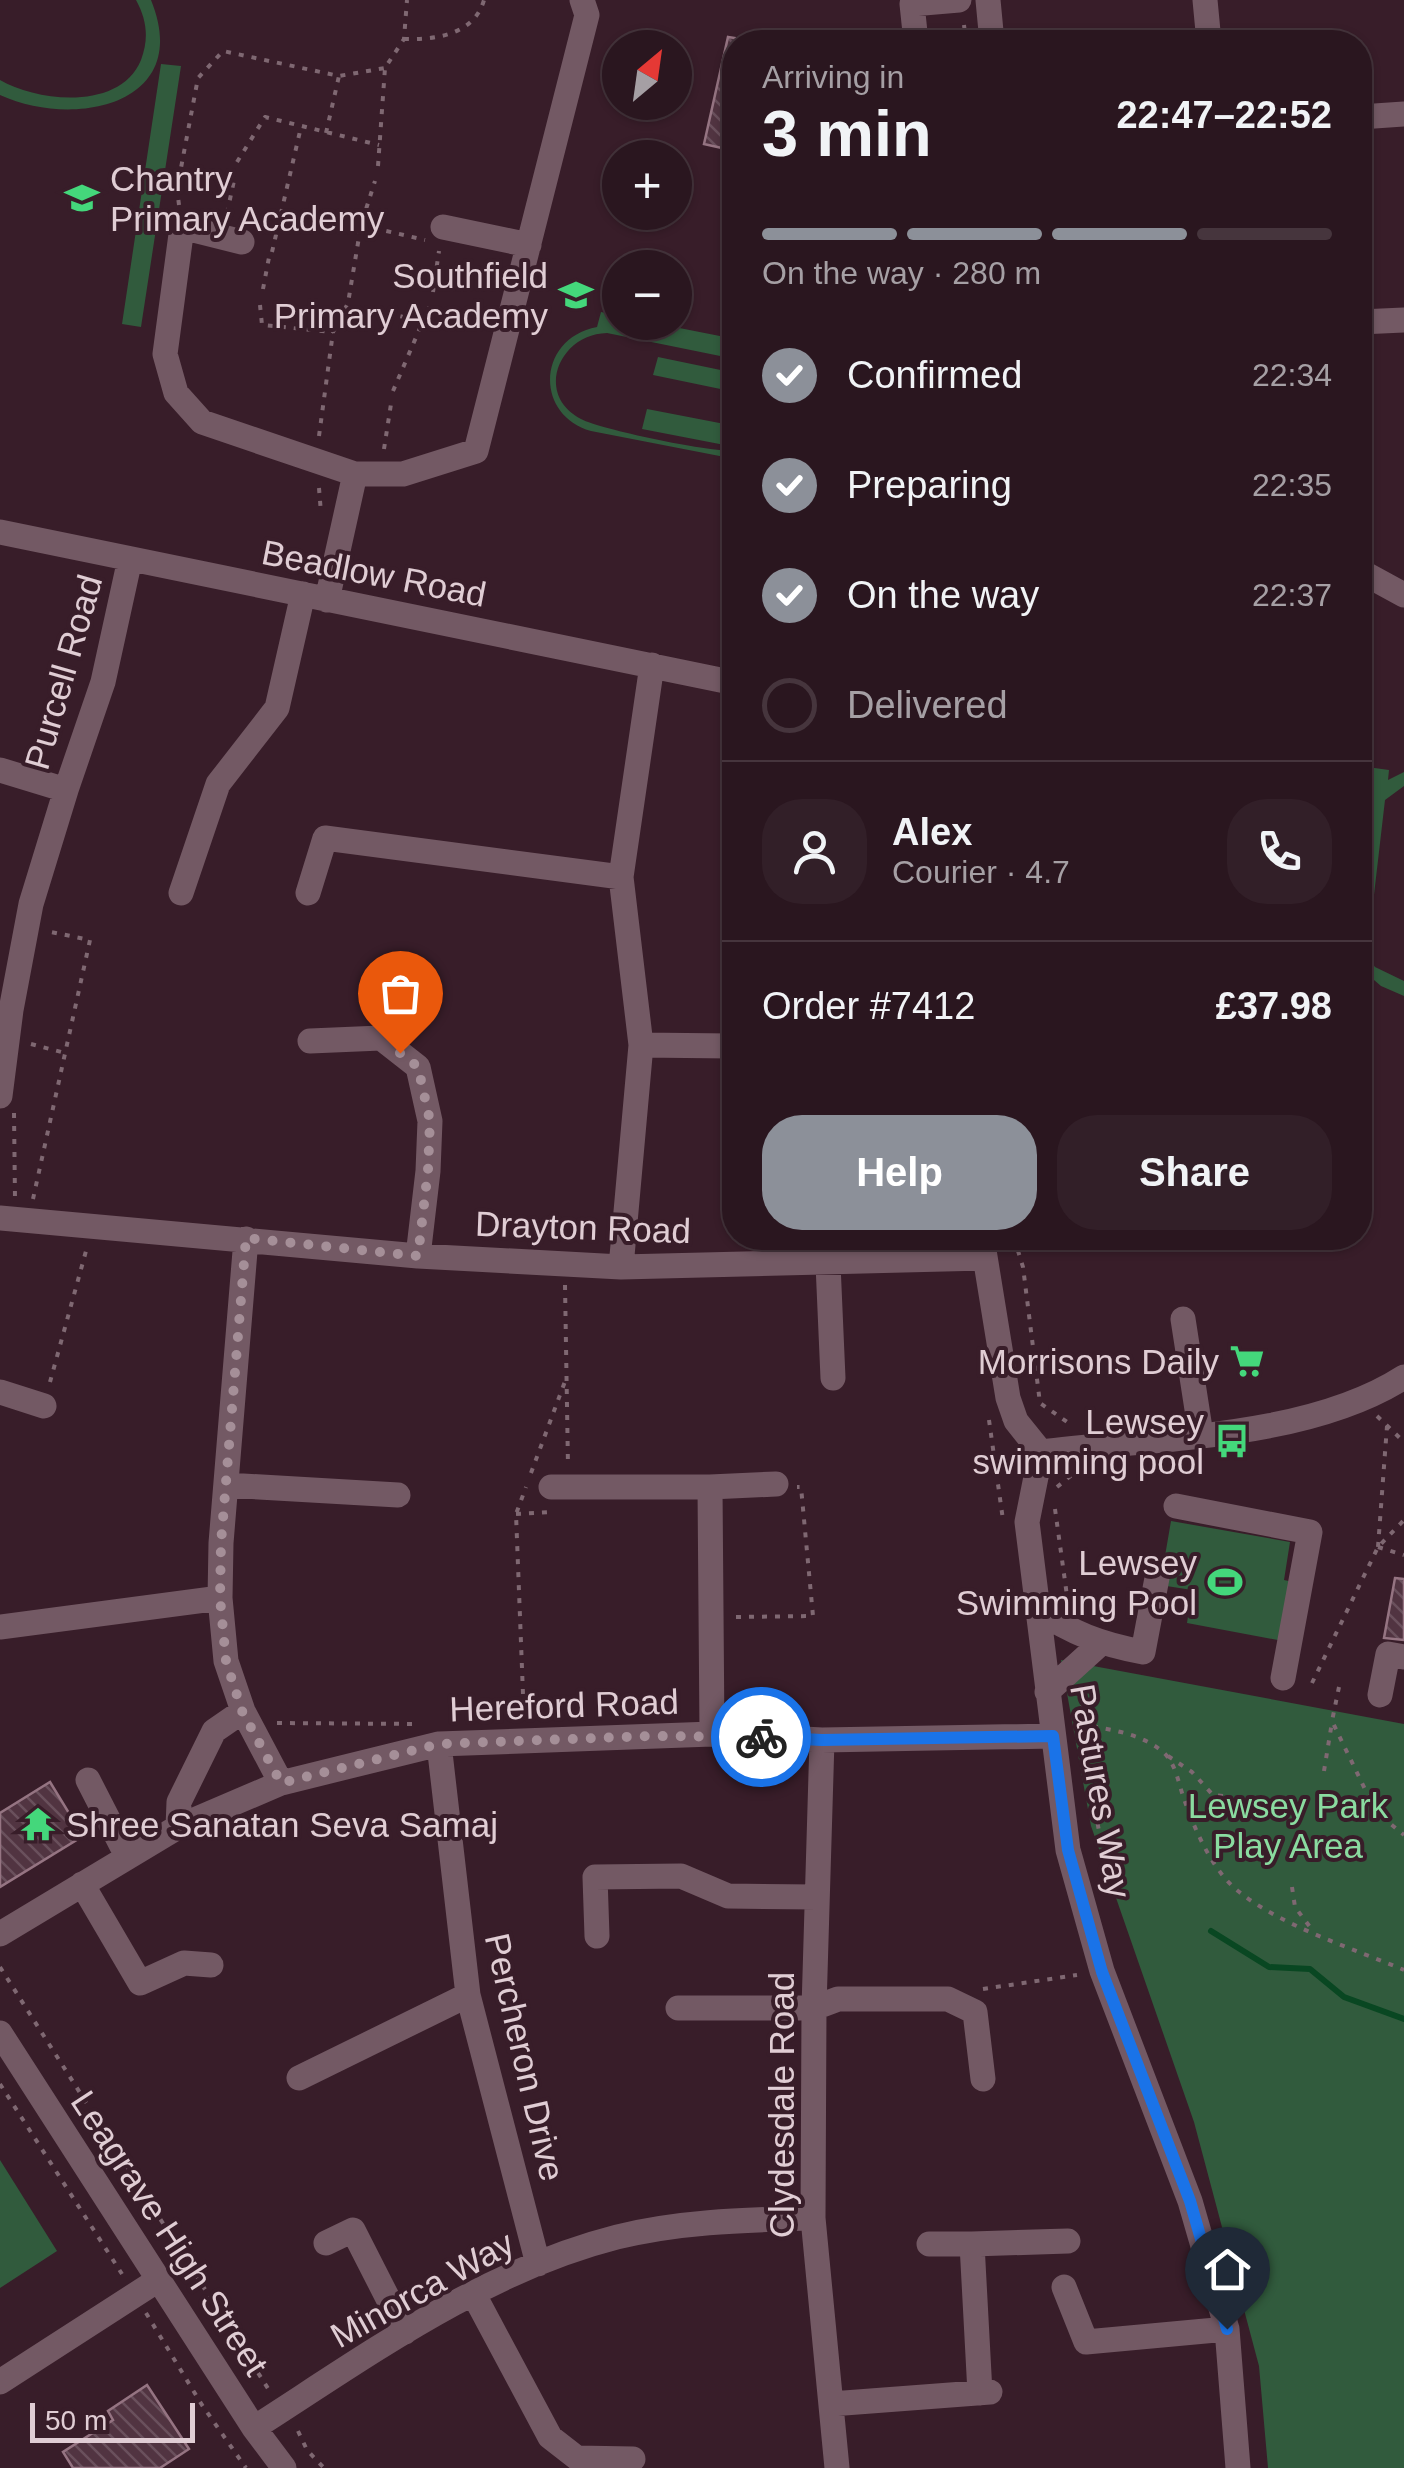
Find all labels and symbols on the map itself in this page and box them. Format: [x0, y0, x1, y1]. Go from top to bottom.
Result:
north arrow [602, 30, 692, 120]
place label: Chantry Primary Academy [110, 159, 385, 238]
school or university icon: Chantry Primary Academy [63, 179, 101, 217]
place label: Southfield Primary Academy [274, 256, 548, 335]
school or university icon: Southfield Primary Academy [557, 276, 595, 314]
street label: Beadlow Road [259, 532, 489, 614]
street label: Purcell Road [17, 570, 109, 774]
pin [358, 951, 443, 1054]
street label: Drayton Road [474, 1204, 692, 1250]
place label: Morrisons Daily [978, 1342, 1219, 1381]
supermarket icon: Morrisons Daily [1228, 1342, 1266, 1380]
place label: Lewsey swimming pool [973, 1402, 1205, 1481]
bus stop icon: Lewsey swimming pool [1213, 1422, 1251, 1460]
place label: Lewsey Swimming Pool [956, 1543, 1198, 1622]
sports icon: Lewsey Swimming Pool [1206, 1563, 1244, 1601]
street label: Pastures Way [1063, 1681, 1139, 1902]
street label: Hereford Road [449, 1682, 679, 1728]
courier [711, 1687, 811, 1787]
park label: Lewsey Park Play Area [1188, 1786, 1389, 1865]
temple icon: Shree Sanatan Seva Samaj [19, 1805, 57, 1843]
place label: Shree Sanatan Seva Samaj [66, 1805, 498, 1844]
street label: Percheron Drive [478, 1929, 572, 2185]
street label: Clydesdale Road [762, 1972, 801, 2238]
street label: Leagrave High Street [64, 2084, 277, 2383]
street label: Minorca Way [324, 2223, 521, 2355]
pin [1185, 2227, 1270, 2330]
scale bar [30, 2398, 195, 2442]

